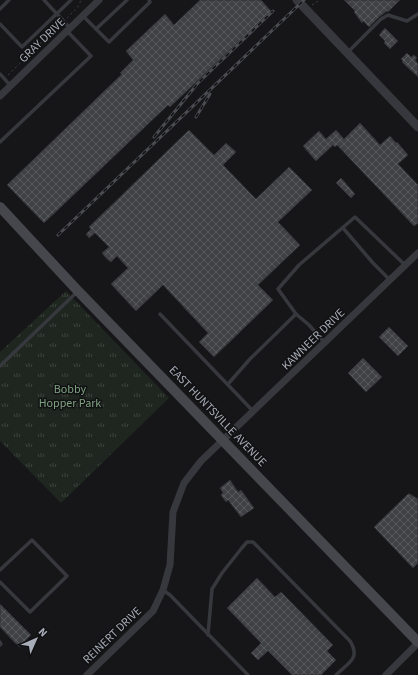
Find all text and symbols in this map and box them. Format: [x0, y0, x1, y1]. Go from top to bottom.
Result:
street label: GRAY DRIVE [15, 14, 69, 67]
street label: KAWNEER DRIVE [278, 305, 349, 374]
street label: EAST HUNTSVILLE AVENUE [165, 362, 270, 470]
park label: Bobby Hopper Park [39, 381, 101, 412]
street label: REINERT DRIVE [79, 603, 146, 668]
north arrow [16, 619, 56, 659]
text: N [35, 624, 51, 640]

